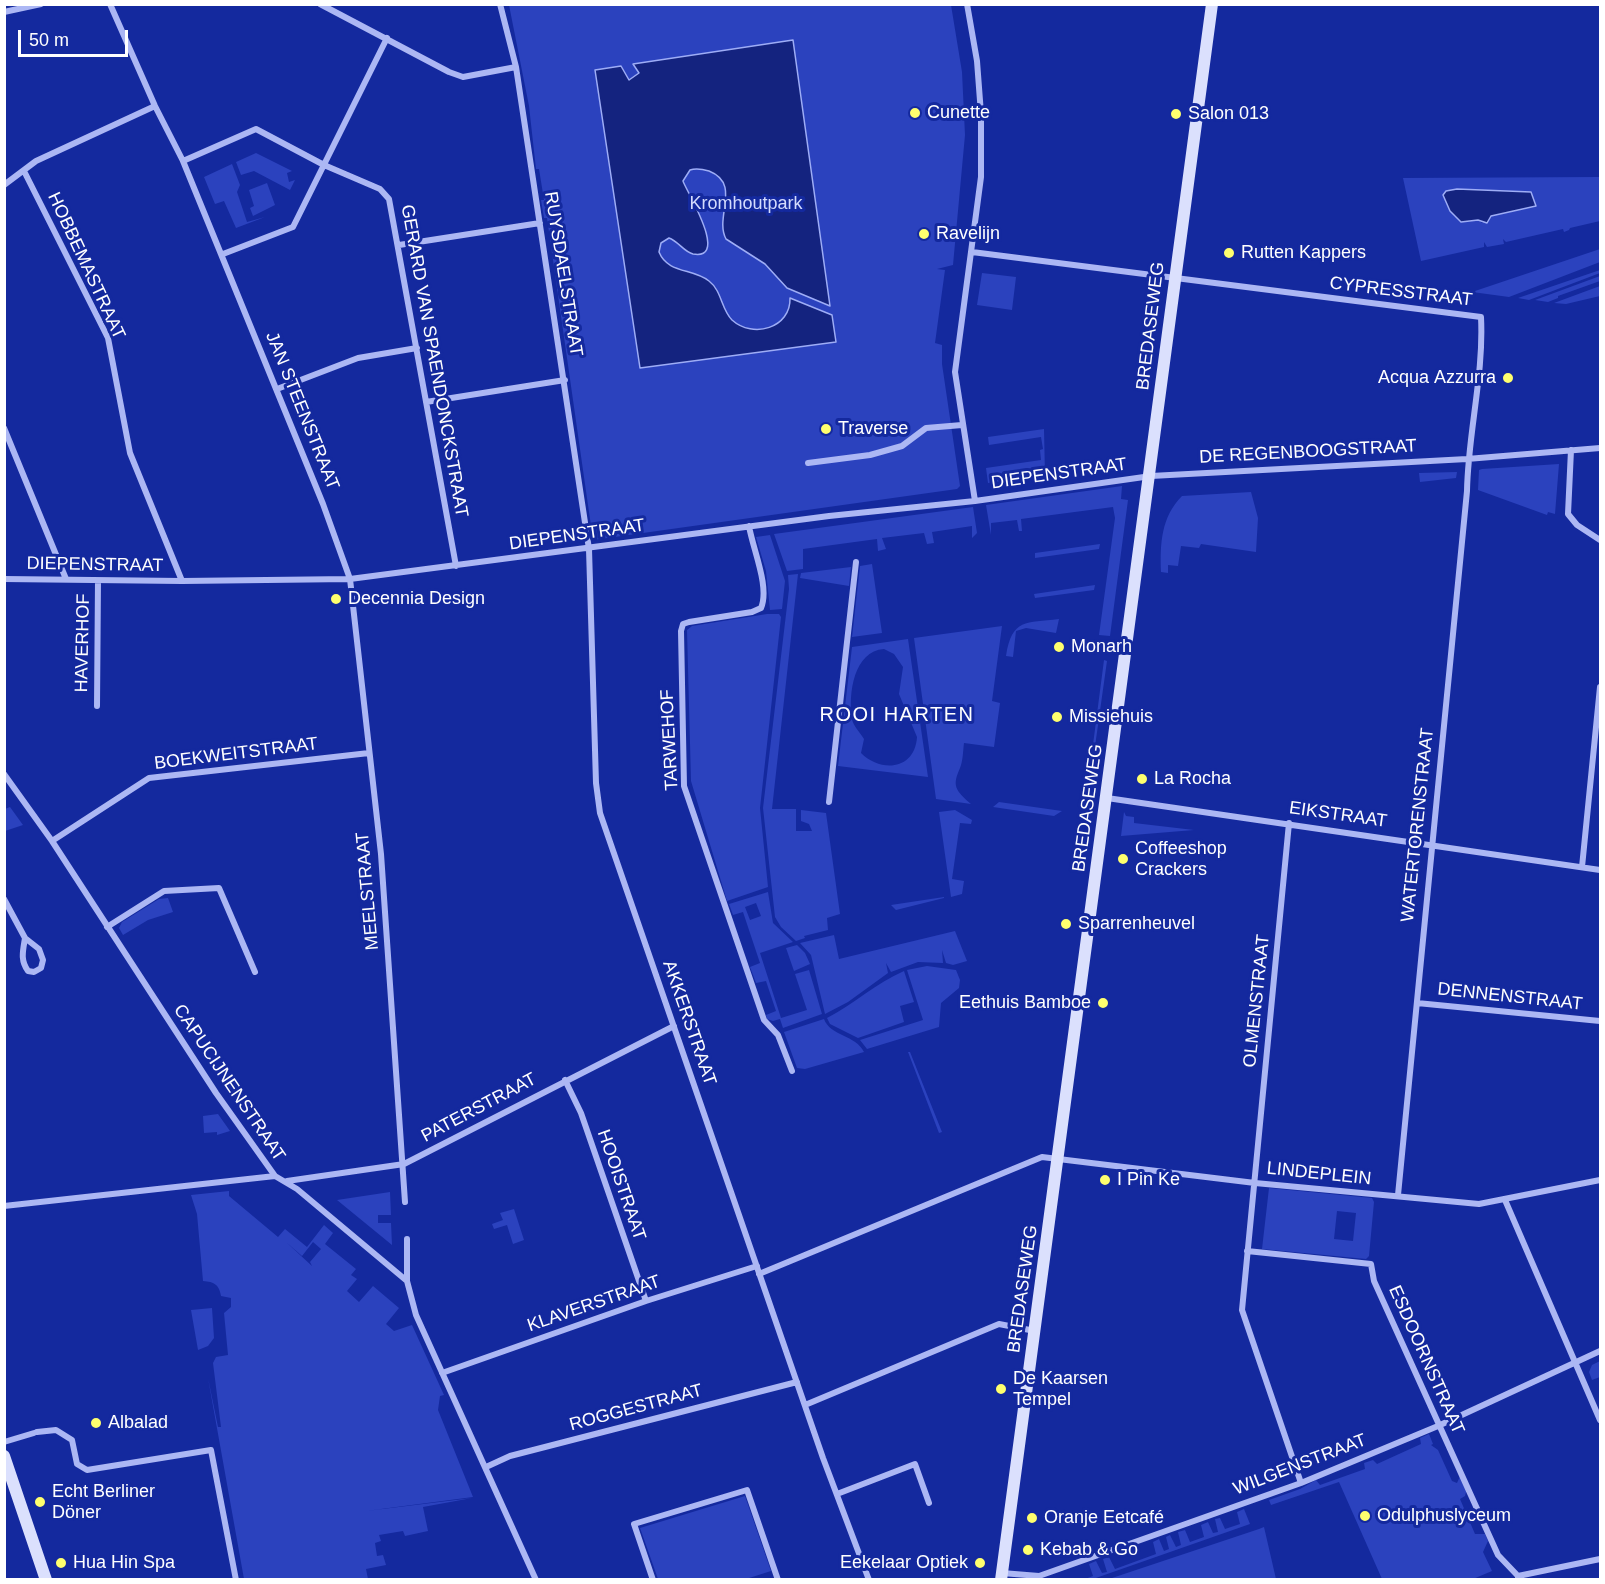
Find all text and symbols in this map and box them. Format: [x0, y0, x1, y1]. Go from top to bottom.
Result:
scale bar [21, 18, 130, 56]
text: 50 m [29, 30, 69, 50]
place label: Cunette [927, 102, 990, 124]
place label: Salon 013 [1188, 103, 1269, 125]
marker: Cunette [908, 106, 922, 120]
marker: Salon 013 [1169, 107, 1183, 121]
street label: HOBBEMASTRAAT [42, 189, 130, 343]
street label: RUYSDAELSTRAAT [539, 190, 587, 358]
park label: Kromhoutpark [689, 193, 803, 215]
street label: GERARD VAN SPAENDONCKSTRAAT [396, 203, 472, 519]
place label: Ravelijn [936, 223, 1000, 245]
marker: Ravelijn [917, 227, 931, 241]
place label: Rutten Kappers [1241, 242, 1366, 264]
marker: Rutten Kappers [1222, 246, 1236, 260]
street label: BREDASEWEG [1132, 261, 1170, 391]
street label: CYPRESSTRAAT [1328, 273, 1474, 311]
street label: JAN STEENSTRAAT [260, 329, 344, 493]
place label: Acqua Azzurra [1378, 367, 1496, 389]
marker: Acqua Azzurra [1501, 371, 1515, 385]
place label: Traverse [838, 418, 908, 440]
marker: Traverse [819, 422, 833, 436]
street label: DE REGENBOOGSTRAAT [1199, 436, 1417, 468]
street label: DIEPENSTRAAT [990, 454, 1128, 494]
street label: DIEPENSTRAAT [508, 515, 646, 555]
street label: DIEPENSTRAAT [26, 553, 164, 577]
place label: Decennia Design [348, 588, 485, 610]
marker: Decennia Design [329, 592, 343, 606]
street label: HAVERHOF [71, 593, 95, 693]
place label: Monarh [1071, 636, 1132, 658]
marker: Monarh [1052, 640, 1066, 654]
street label: TARWEHOF [657, 689, 683, 791]
district label: ROOI HARTEN [819, 703, 975, 727]
place label: Missiehuis [1069, 706, 1153, 728]
marker: Missiehuis [1050, 710, 1064, 724]
street label: WATERTORENSTRAAT [1397, 727, 1439, 923]
street label: BOEKWEITSTRAAT [153, 733, 319, 775]
street label: BREDASEWEG [1068, 743, 1108, 873]
place label: La Rocha [1154, 768, 1231, 790]
marker: La Rocha [1135, 772, 1149, 786]
street label: EIKSTRAAT [1288, 797, 1388, 833]
street label: MEELSTRAAT [352, 831, 384, 951]
place label: Coffeeshop Crackers [1135, 838, 1227, 880]
marker: Coffeeshop Crackers [1116, 852, 1130, 866]
place label: Sparrenheuvel [1078, 913, 1195, 935]
marker: Sparrenheuvel [1059, 917, 1073, 931]
street label: OLMENSTRAAT [1239, 933, 1275, 1069]
street label: AKKERSTRAAT [658, 958, 720, 1088]
street label: DENNENSTRAAT [1436, 979, 1584, 1015]
place label: Eethuis Bamboe [959, 992, 1091, 1014]
marker: Eethuis Bamboe [1096, 996, 1110, 1010]
street label: CAPUCIJNENSTRAAT [168, 1000, 290, 1166]
street label: PATERSTRAAT [418, 1069, 540, 1147]
street label: HOOISTRAAT [592, 1127, 650, 1243]
street label: LINDEPLEIN [1266, 1158, 1372, 1190]
place label: I Pin Ke [1117, 1169, 1180, 1191]
marker: I Pin Ke [1098, 1173, 1112, 1187]
street label: BREDASEWEG [1003, 1224, 1043, 1354]
street label: KLAVERSTRAAT [525, 1271, 663, 1337]
street label: ESDOORNSTRAAT [1383, 1282, 1469, 1438]
place label: De Kaarsen Tempel [1013, 1368, 1108, 1410]
street label: ROGGESTRAAT [567, 1380, 705, 1436]
marker: De Kaarsen Tempel [994, 1382, 1008, 1396]
place label: Albalad [108, 1412, 168, 1434]
marker: Albalad [89, 1416, 103, 1430]
street label: WILGENSTRAAT [1230, 1430, 1370, 1500]
place label: Echt Berliner Döner [52, 1481, 155, 1524]
marker: Echt Berliner Döner [33, 1495, 47, 1509]
place label: Odulphuslyceum [1377, 1505, 1511, 1527]
place label: Oranje Eetcafé [1044, 1507, 1164, 1529]
marker: Odulphuslyceum [1358, 1509, 1372, 1523]
marker: Oranje Eetcafé [1025, 1511, 1039, 1525]
place label: Kebab & Go [1040, 1539, 1138, 1561]
marker: Kebab & Go [1021, 1543, 1035, 1557]
place label: Hua Hin Spa [73, 1552, 175, 1574]
place label: Eekelaar Optiek [840, 1552, 968, 1574]
marker: Hua Hin Spa [54, 1556, 68, 1570]
marker: Eekelaar Optiek [973, 1556, 987, 1570]

